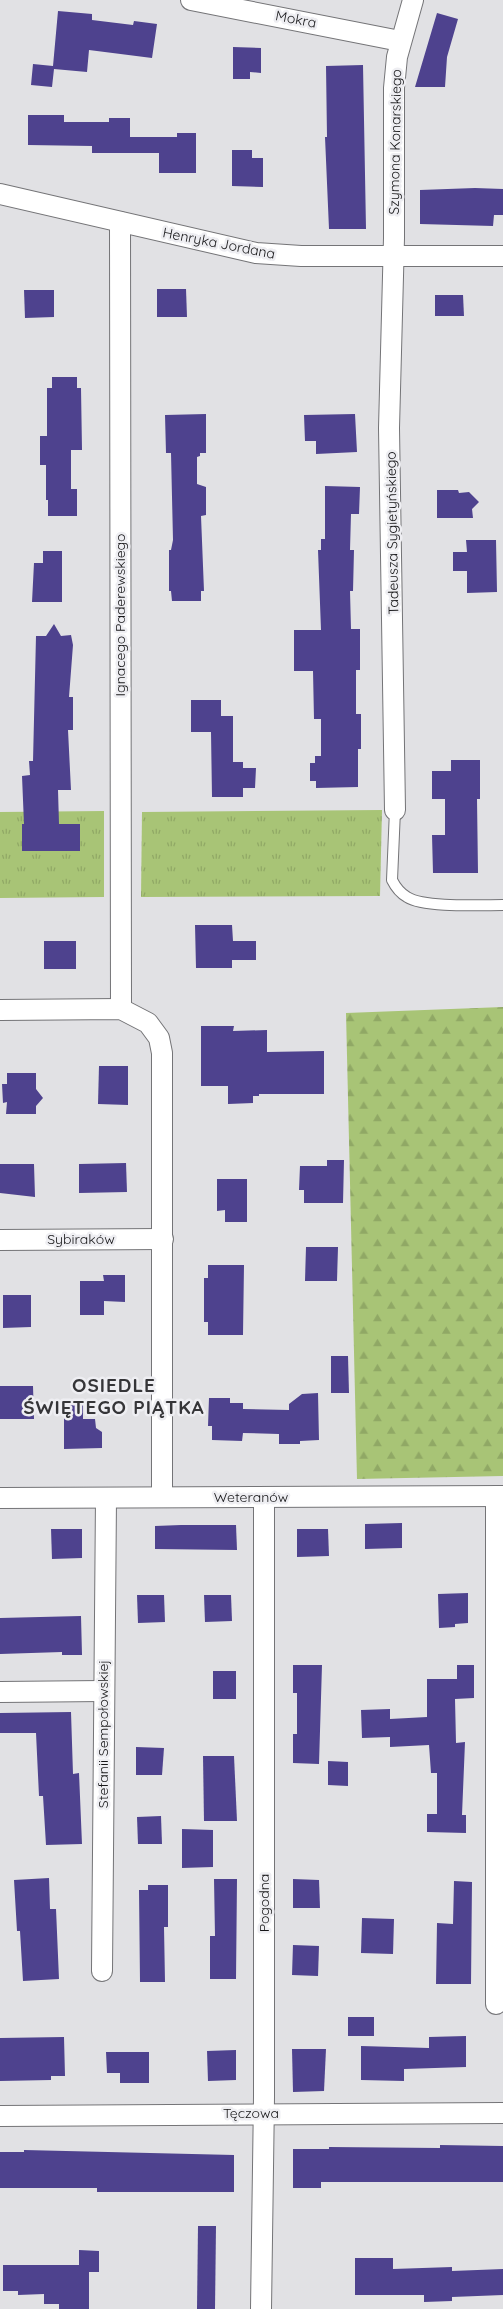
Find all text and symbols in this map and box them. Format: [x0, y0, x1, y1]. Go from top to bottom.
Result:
street label: Mokra [274, 6, 318, 32]
street label: Szymona Konarskiego [385, 69, 405, 215]
street label: Henryka Jordana [161, 223, 277, 263]
street label: Tadeusza Sygietyńskiego [382, 451, 402, 615]
street label: Ignacego Paderewskiego [111, 533, 129, 697]
street label: Sybiraków [47, 1230, 115, 1248]
district label: OSIEDLE ŚWIĘTEGO PIĄTKA [23, 1373, 205, 1419]
street label: Weteranów [214, 1488, 289, 1506]
street label: Stefanii Sempołowskiej [94, 1660, 112, 1808]
street label: Pogodna [255, 1874, 273, 1932]
street label: Tęczowa [223, 2104, 279, 2122]

